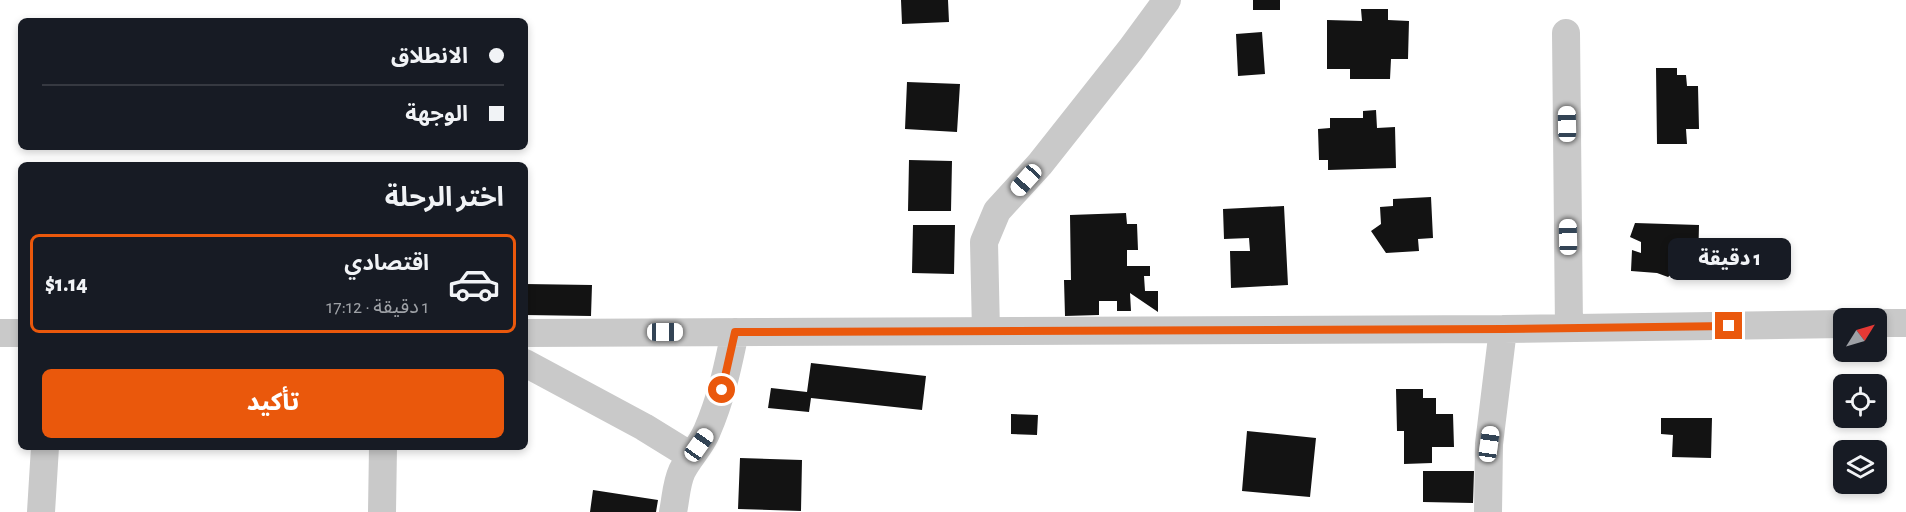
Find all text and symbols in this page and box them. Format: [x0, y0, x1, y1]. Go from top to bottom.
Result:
text: الانطلاق [391, 45, 468, 67]
text: الوجهة [405, 103, 468, 125]
car [1558, 106, 1576, 142]
car [1007, 161, 1045, 199]
text: اختر الرحلة [385, 184, 504, 211]
car [1559, 219, 1577, 255]
callout: 1 دقيقة [1668, 239, 1790, 281]
text: 1 دقيقة [1698, 249, 1761, 269]
text: اقتصادي [344, 252, 429, 274]
icon: car [447, 257, 501, 311]
text: $1.14 [45, 273, 88, 295]
text: 1 دقيقة · 17:12 [326, 297, 429, 317]
north arrow [1833, 308, 1887, 362]
map controls [1833, 308, 1887, 494]
route end [1715, 312, 1742, 339]
car [647, 323, 683, 341]
button: تأكيد [42, 369, 504, 438]
button: locate [1833, 374, 1887, 428]
route start [708, 376, 735, 403]
car [681, 425, 717, 465]
car [1478, 425, 1500, 463]
button: layers [1833, 440, 1887, 494]

